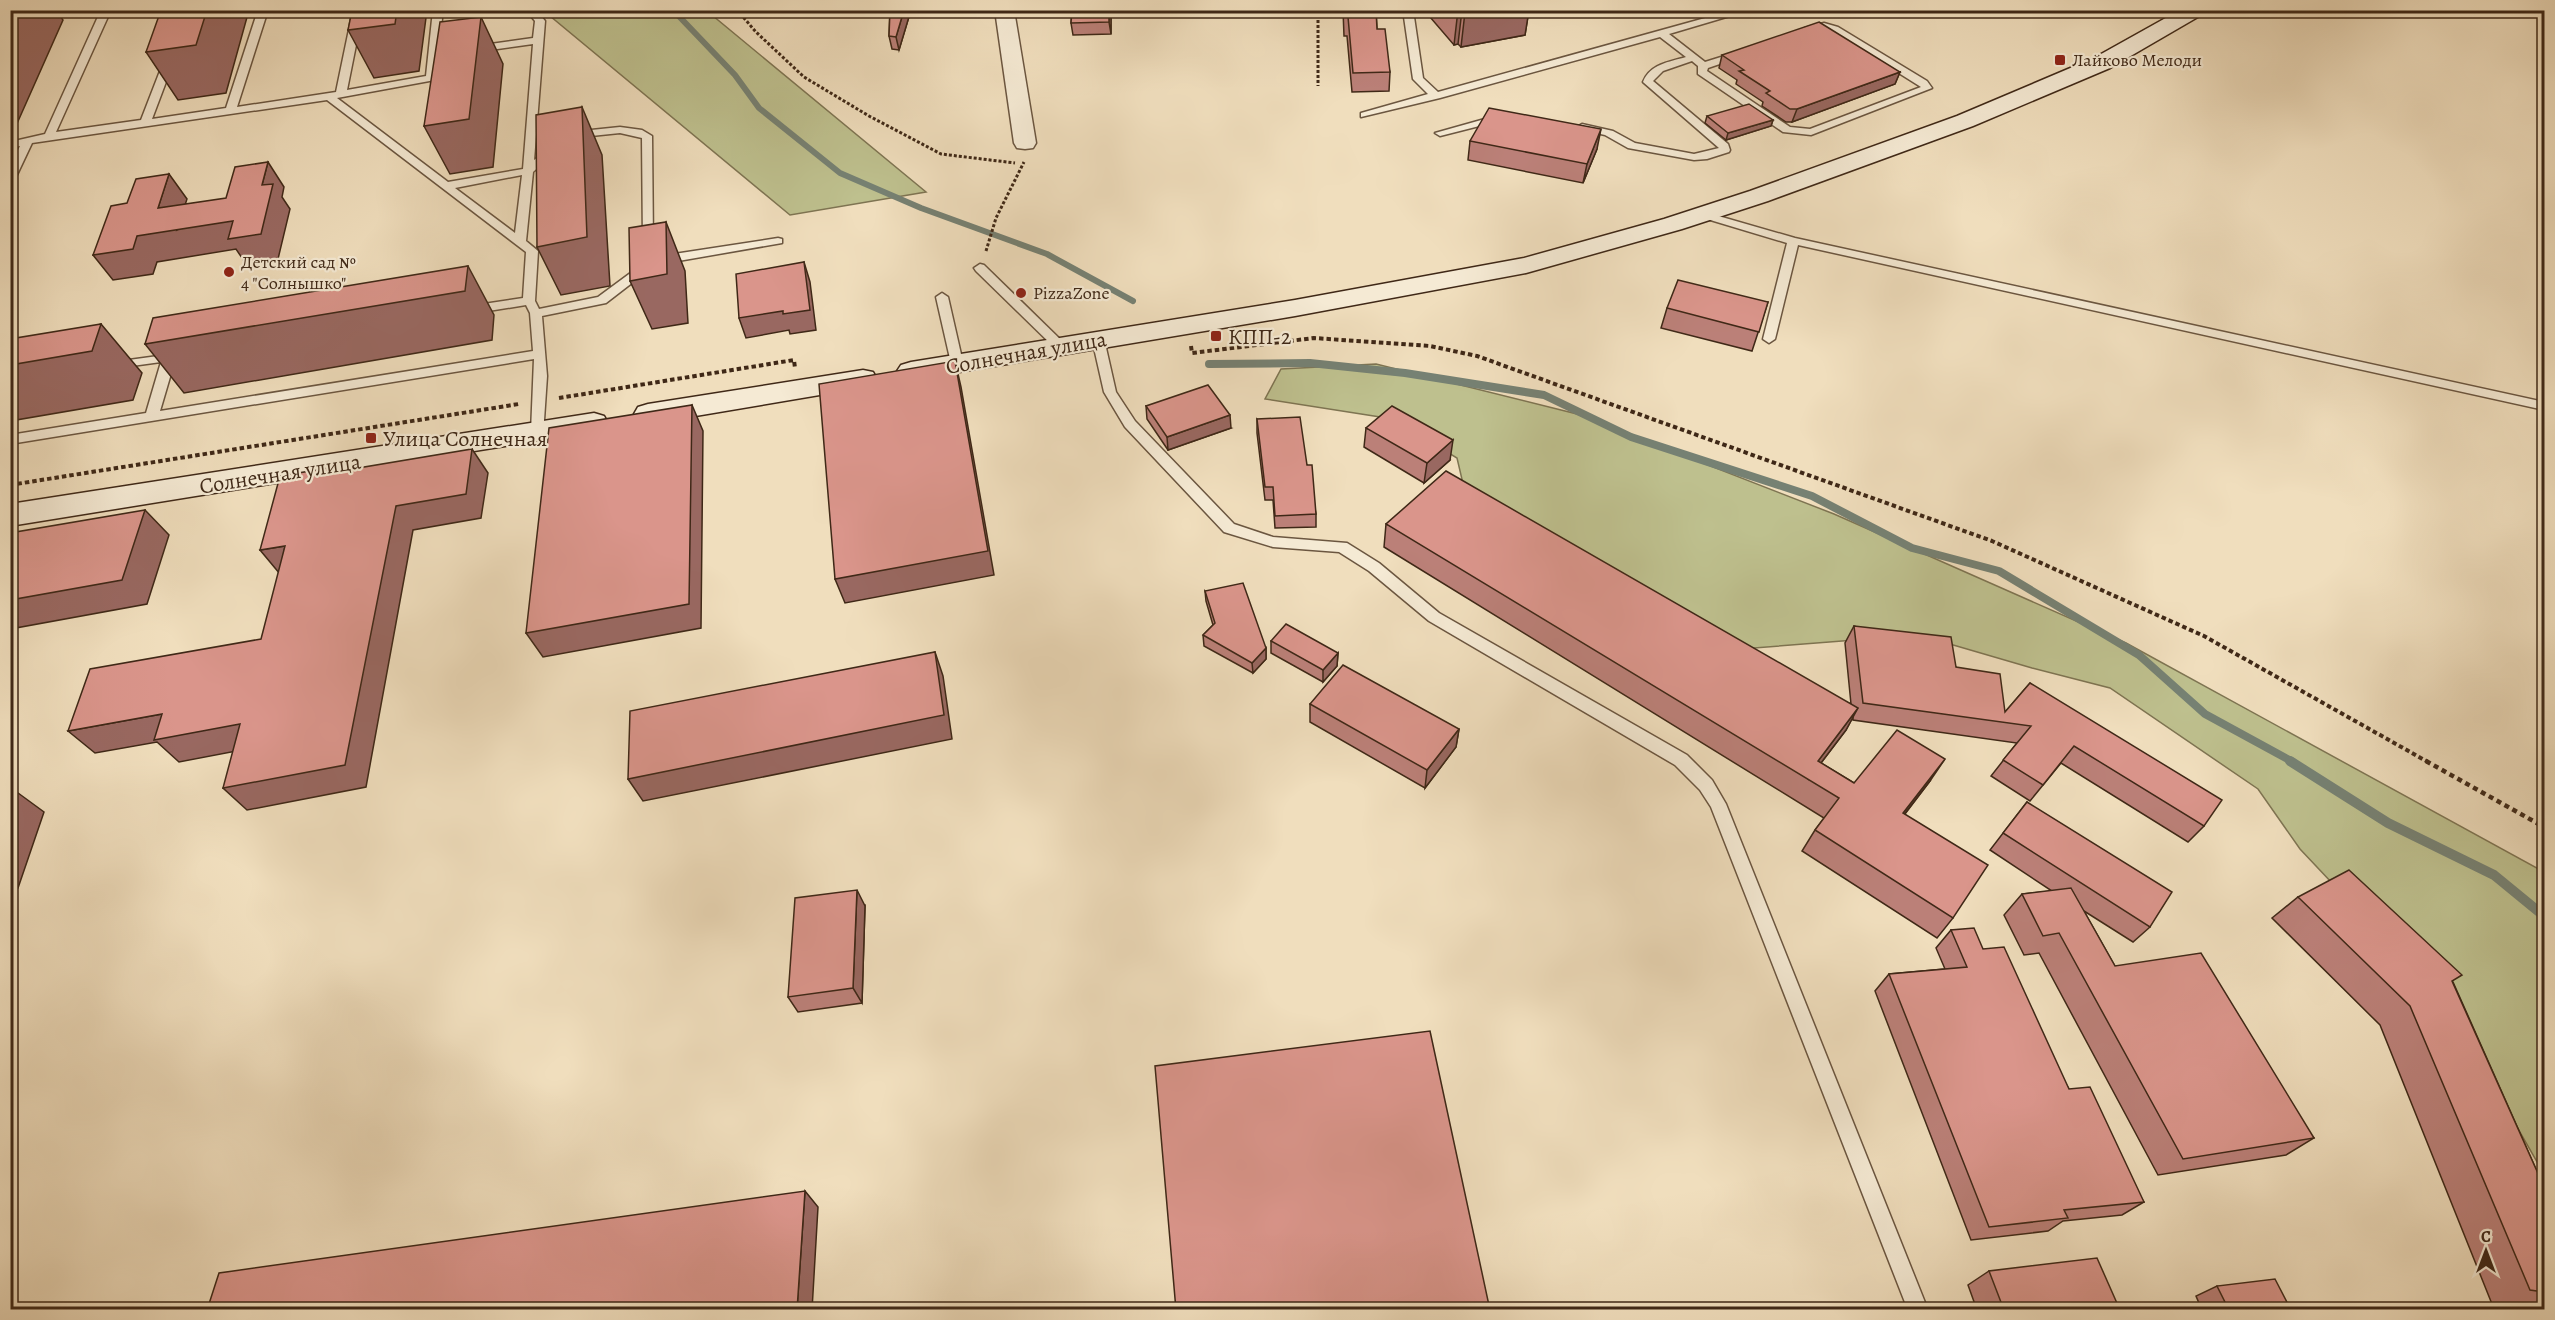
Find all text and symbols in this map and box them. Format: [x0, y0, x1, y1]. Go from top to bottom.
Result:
place label: Лайково Мелоди [2072, 48, 2202, 72]
marker: Лайково Мелоди [2053, 53, 2067, 67]
place label: Детский сад № 4 "Солнышко" [241, 250, 356, 295]
marker: Детский сад № 4 "Солнышко" [222, 265, 236, 279]
place label: PizzaZone [1033, 281, 1110, 305]
marker: PizzaZone [1014, 286, 1028, 300]
place label: КПП-2 [1228, 322, 1291, 352]
street label: Солнечная улица [943, 324, 1110, 382]
marker: КПП-2 [1209, 329, 1223, 343]
place label: Улица Солнечная [383, 424, 547, 454]
marker: Улица Солнечная [364, 431, 378, 445]
street label: Солнечная улица [197, 446, 364, 502]
north arrow [2456, 1221, 2516, 1281]
text: С [2481, 1226, 2491, 1248]

